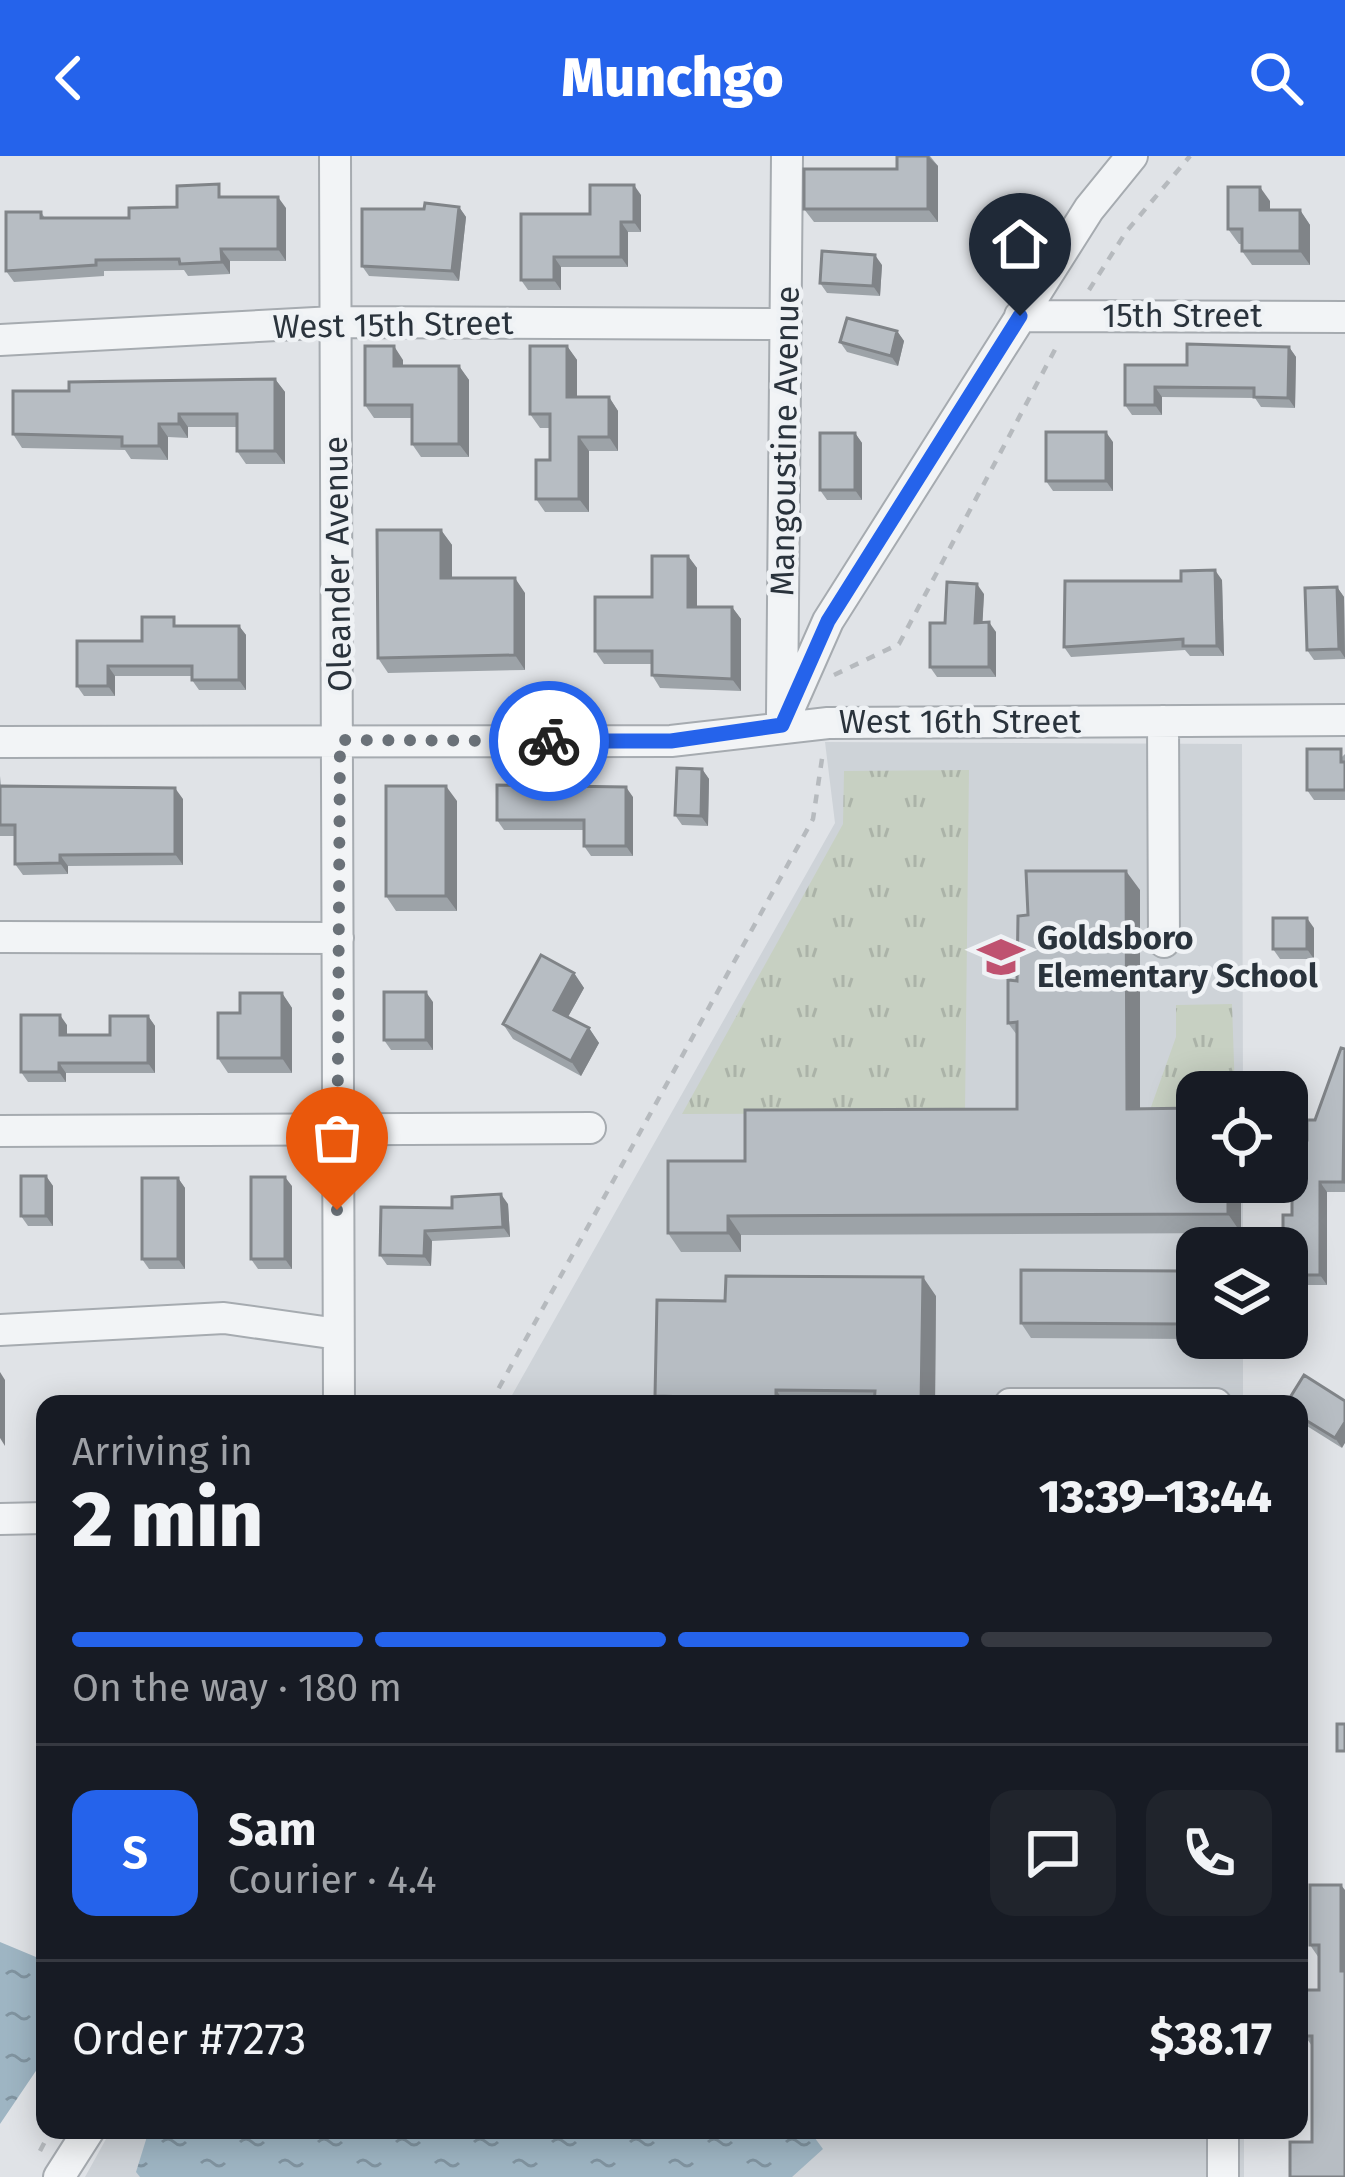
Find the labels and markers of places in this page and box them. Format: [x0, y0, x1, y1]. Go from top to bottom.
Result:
pin [969, 193, 1071, 316]
place label: Goldsboro Elementary School [1037, 918, 1318, 996]
school or university icon: Goldsboro Elementary School [976, 932, 1026, 982]
pin [286, 1087, 388, 1210]

